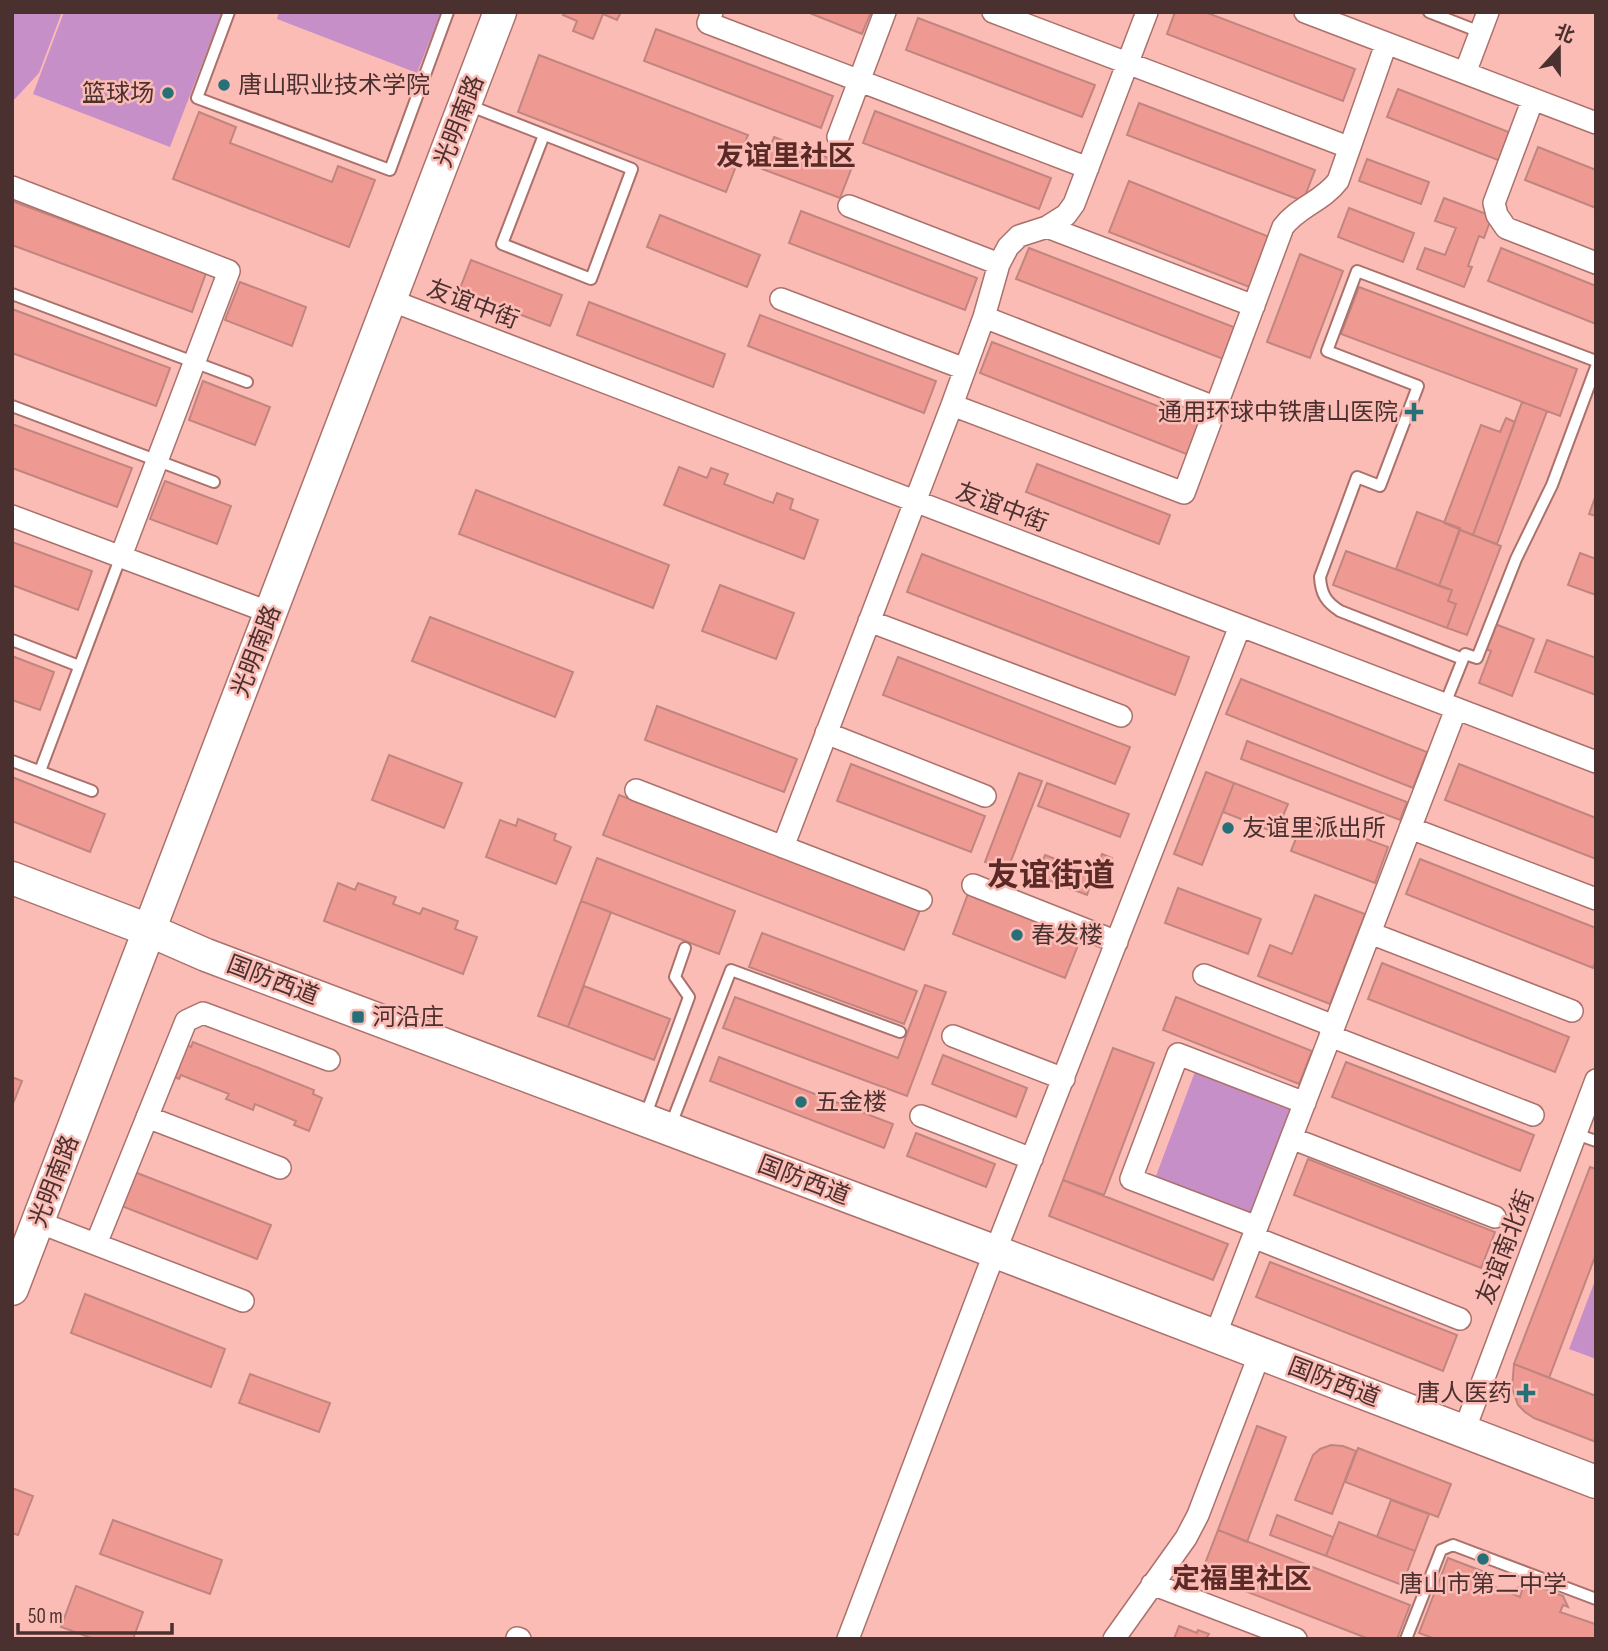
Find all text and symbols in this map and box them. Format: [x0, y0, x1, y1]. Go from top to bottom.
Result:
north arrow [1524, 14, 1594, 84]
text: 北 [1552, 20, 1578, 49]
place label: 唐山职业技术学院 [238, 71, 430, 100]
street label: 光明南路 [429, 71, 490, 171]
marker: 唐山职业技术学院 [216, 77, 232, 93]
place label: 篮球场 [82, 79, 154, 108]
marker: 篮球场 [160, 85, 176, 101]
district label: 友谊里社区 [716, 140, 856, 173]
street label: 友谊中街 [423, 274, 523, 335]
place label: 通用环球中铁唐山医院 [1158, 398, 1398, 427]
marker: 通用环球中铁唐山医院 [1404, 402, 1424, 422]
street label: 友谊中街 [952, 477, 1052, 538]
street label: 光明南路 [226, 601, 287, 701]
place label: 友谊里派出所 [1242, 814, 1386, 843]
marker: 友谊里派出所 [1220, 820, 1236, 836]
district label: 友谊街道 [987, 857, 1115, 896]
place label: 春发楼 [1031, 921, 1103, 950]
marker: 春发楼 [1009, 927, 1025, 943]
street label: 国防西道 [223, 950, 323, 1011]
place label: 河沿庄 [372, 1003, 444, 1032]
marker: 河沿庄 [350, 1009, 366, 1025]
place label: 五金楼 [815, 1088, 887, 1117]
marker: 五金楼 [793, 1094, 809, 1110]
street label: 光明南路 [24, 1131, 85, 1231]
street label: 国防西道 [754, 1150, 854, 1211]
street label: 友谊南北街 [1470, 1186, 1541, 1308]
street label: 国防西道 [1284, 1352, 1384, 1413]
place label: 唐人医药 [1416, 1379, 1512, 1408]
marker: 唐人医药 [1518, 1385, 1534, 1401]
marker: 唐山市第二中学 [1475, 1551, 1491, 1567]
district label: 定福里社区 [1172, 1563, 1312, 1596]
place label: 唐山市第二中学 [1399, 1570, 1567, 1599]
scale bar [18, 1592, 172, 1636]
text: 50 m [28, 1604, 63, 1629]

